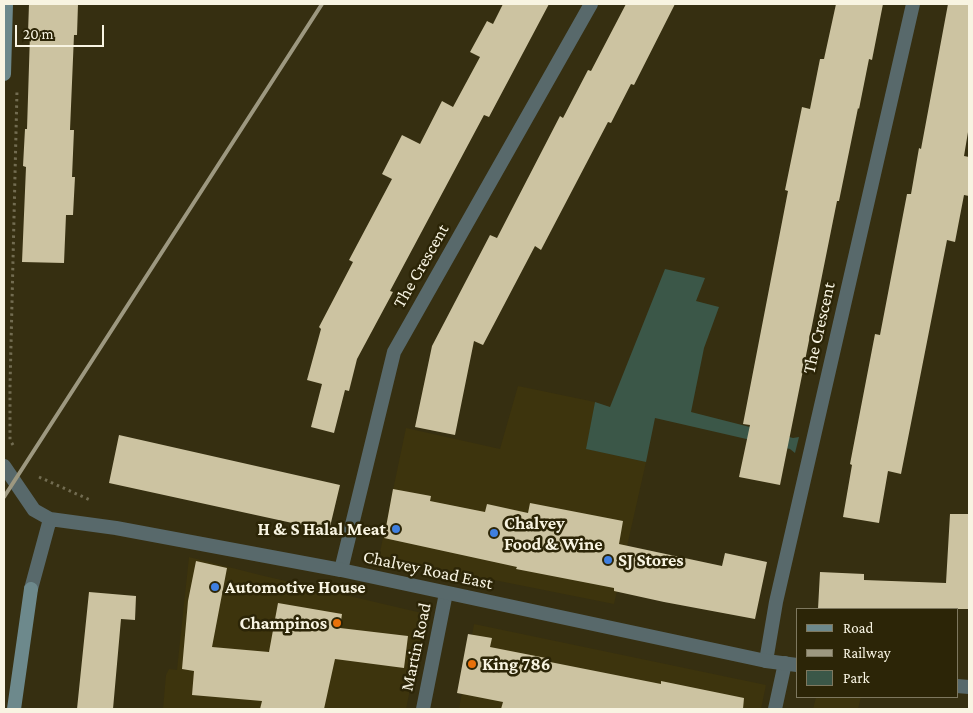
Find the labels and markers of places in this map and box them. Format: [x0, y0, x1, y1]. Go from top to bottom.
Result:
place label: Chalvey Food & Wine [504, 512, 603, 554]
place label: H & S Halal Meat [258, 518, 386, 540]
marker: H & S Halal Meat [390, 523, 402, 535]
marker: Chalvey Food & Wine [488, 527, 500, 539]
place label: SJ Stores [618, 549, 684, 571]
marker: SJ Stores [602, 554, 614, 566]
place label: Automotive House [225, 576, 366, 598]
marker: Automotive House [209, 581, 221, 593]
place label: Champinos [240, 612, 327, 634]
marker: Champinos [331, 617, 343, 629]
place label: King 786 [482, 653, 550, 675]
marker: King 786 [466, 658, 478, 670]

